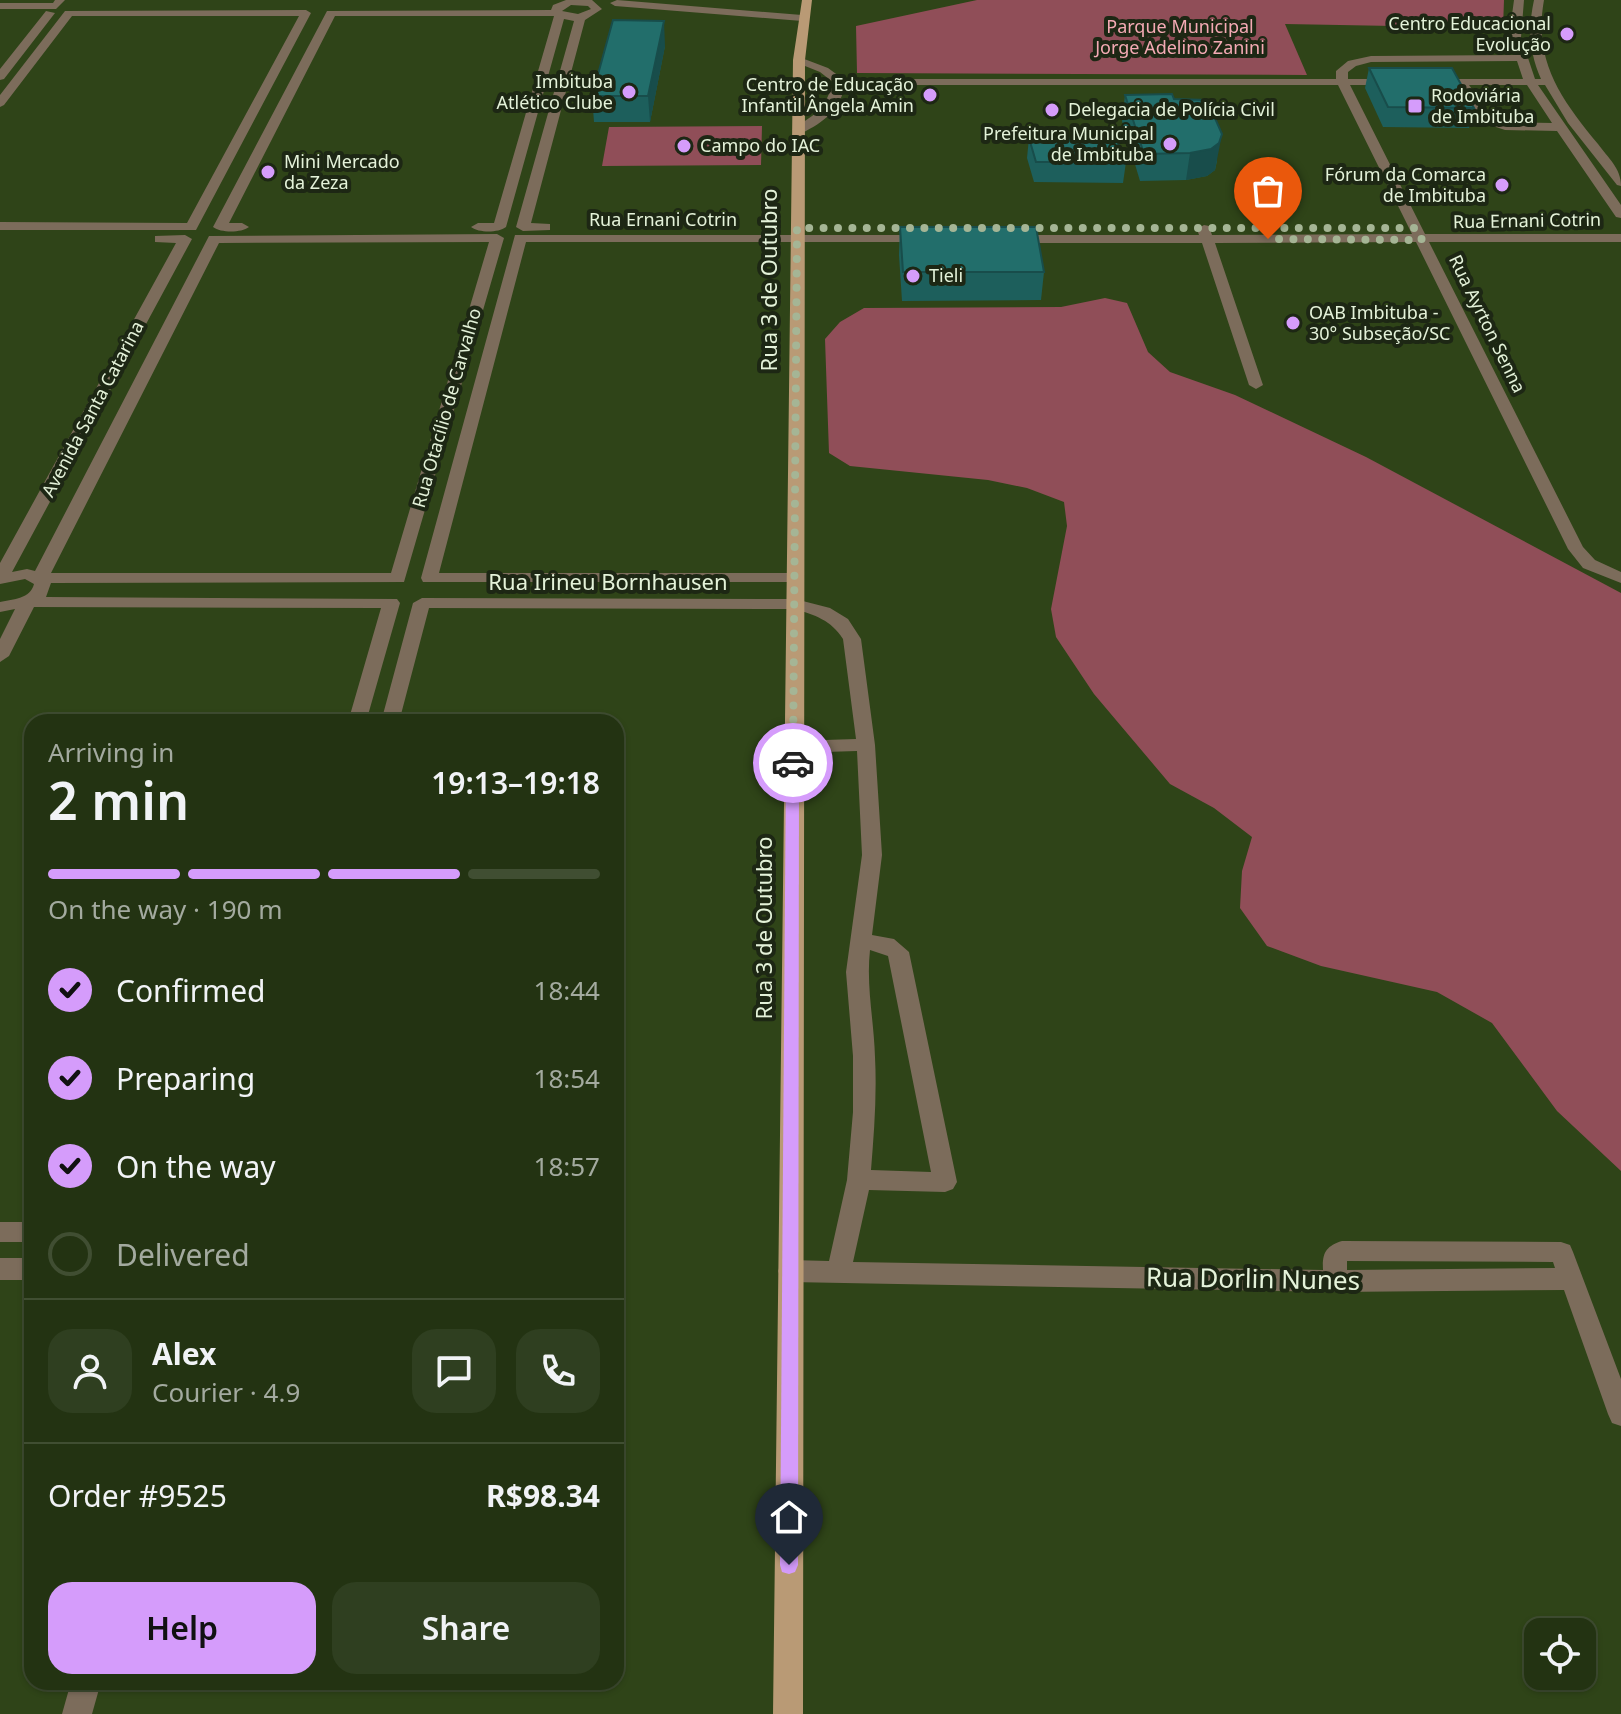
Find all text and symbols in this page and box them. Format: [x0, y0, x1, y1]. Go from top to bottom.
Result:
place label: Centro Educacional Evolução [1388, 11, 1551, 56]
park label: Parque Municipal Jorge Adelino Zanini [1093, 14, 1265, 59]
marker: Centro Educacional Evolução [1558, 25, 1576, 43]
place label: Imbituba Atlético Clube [496, 69, 613, 114]
place label: Centro de Educação Infantil Ângela Amin [742, 72, 914, 117]
marker: Imbituba Atlético Clube [620, 83, 638, 101]
place label: Rodoviária de Imbituba [1431, 83, 1534, 128]
marker: Centro de Educação Infantil Ângela Amin [921, 86, 939, 104]
place label: Delegacia de Polícia Civil [1068, 97, 1275, 121]
marker: Rodoviária de Imbituba [1406, 97, 1424, 115]
marker: Delegacia de Polícia Civil [1043, 101, 1061, 119]
place label: Prefeitura Municipal de Imbituba [983, 121, 1154, 166]
place label: Campo do IAC [700, 133, 820, 157]
marker: Prefeitura Municipal de Imbituba [1161, 135, 1179, 153]
marker: Campo do IAC [675, 137, 693, 155]
place label: Mini Mercado da Zeza [284, 149, 400, 194]
pin [1234, 157, 1302, 239]
place label: Fórum da Comarca de Imbituba [1325, 162, 1486, 207]
marker: Mini Mercado da Zeza [259, 163, 277, 181]
icon: bag [1246, 169, 1290, 213]
marker: Fórum da Comarca de Imbituba [1493, 176, 1511, 194]
street label: Rua 3 de Outubro [753, 188, 783, 372]
street label: Rua Ernani Cotrin [589, 207, 737, 231]
street label: Rua Ernani Cotrin [1453, 207, 1601, 233]
street label: Rua Ayrton Senna [1444, 251, 1532, 397]
place label: Tieli [929, 263, 963, 287]
marker: Tieli [904, 267, 922, 285]
place label: OAB Imbituba - 30° Subseção/SC [1309, 300, 1450, 345]
street label: Rua Otacílio de Carvalho [406, 305, 486, 510]
marker: OAB Imbituba - 30° Subseção/SC [1284, 314, 1302, 332]
street label: Avenida Santa Catarina [35, 316, 149, 501]
street label: Rua Irineu Bornhausen [488, 566, 728, 596]
courier [753, 723, 833, 803]
text: Arriving in [48, 734, 174, 770]
icon: car [771, 741, 815, 785]
text: 19:13–19:18 [431, 762, 600, 803]
text: 2 min [48, 764, 189, 835]
street label: Rua 3 de Outubro [748, 836, 778, 1020]
text: On the way · 190 m [48, 891, 282, 927]
icon: check [48, 968, 92, 1012]
text: Confirmed [116, 970, 266, 1011]
text: 18:44 [534, 972, 600, 1008]
icon: check [48, 1056, 92, 1100]
text: Preparing [116, 1058, 255, 1099]
text: 18:54 [534, 1060, 600, 1096]
icon: check [48, 1144, 92, 1188]
text: On the way [116, 1146, 276, 1187]
text: 18:57 [534, 1148, 600, 1184]
text: Delivered [116, 1234, 250, 1275]
street label: Rua Dorlin Nunes [1146, 1258, 1360, 1298]
button: person [48, 1329, 132, 1413]
button: chat [412, 1329, 496, 1413]
button: phone [516, 1329, 600, 1413]
text: Alex [152, 1333, 216, 1374]
text: Courier · 4.9 [152, 1374, 300, 1410]
text: Order #9525 [48, 1475, 227, 1516]
text: R$98.34 [486, 1475, 600, 1516]
pin [755, 1483, 823, 1565]
icon: home [767, 1495, 811, 1539]
button: Help [48, 1582, 316, 1674]
button: Share [332, 1582, 600, 1674]
map controls [1524, 1618, 1596, 1690]
button: locate [1524, 1618, 1596, 1690]

